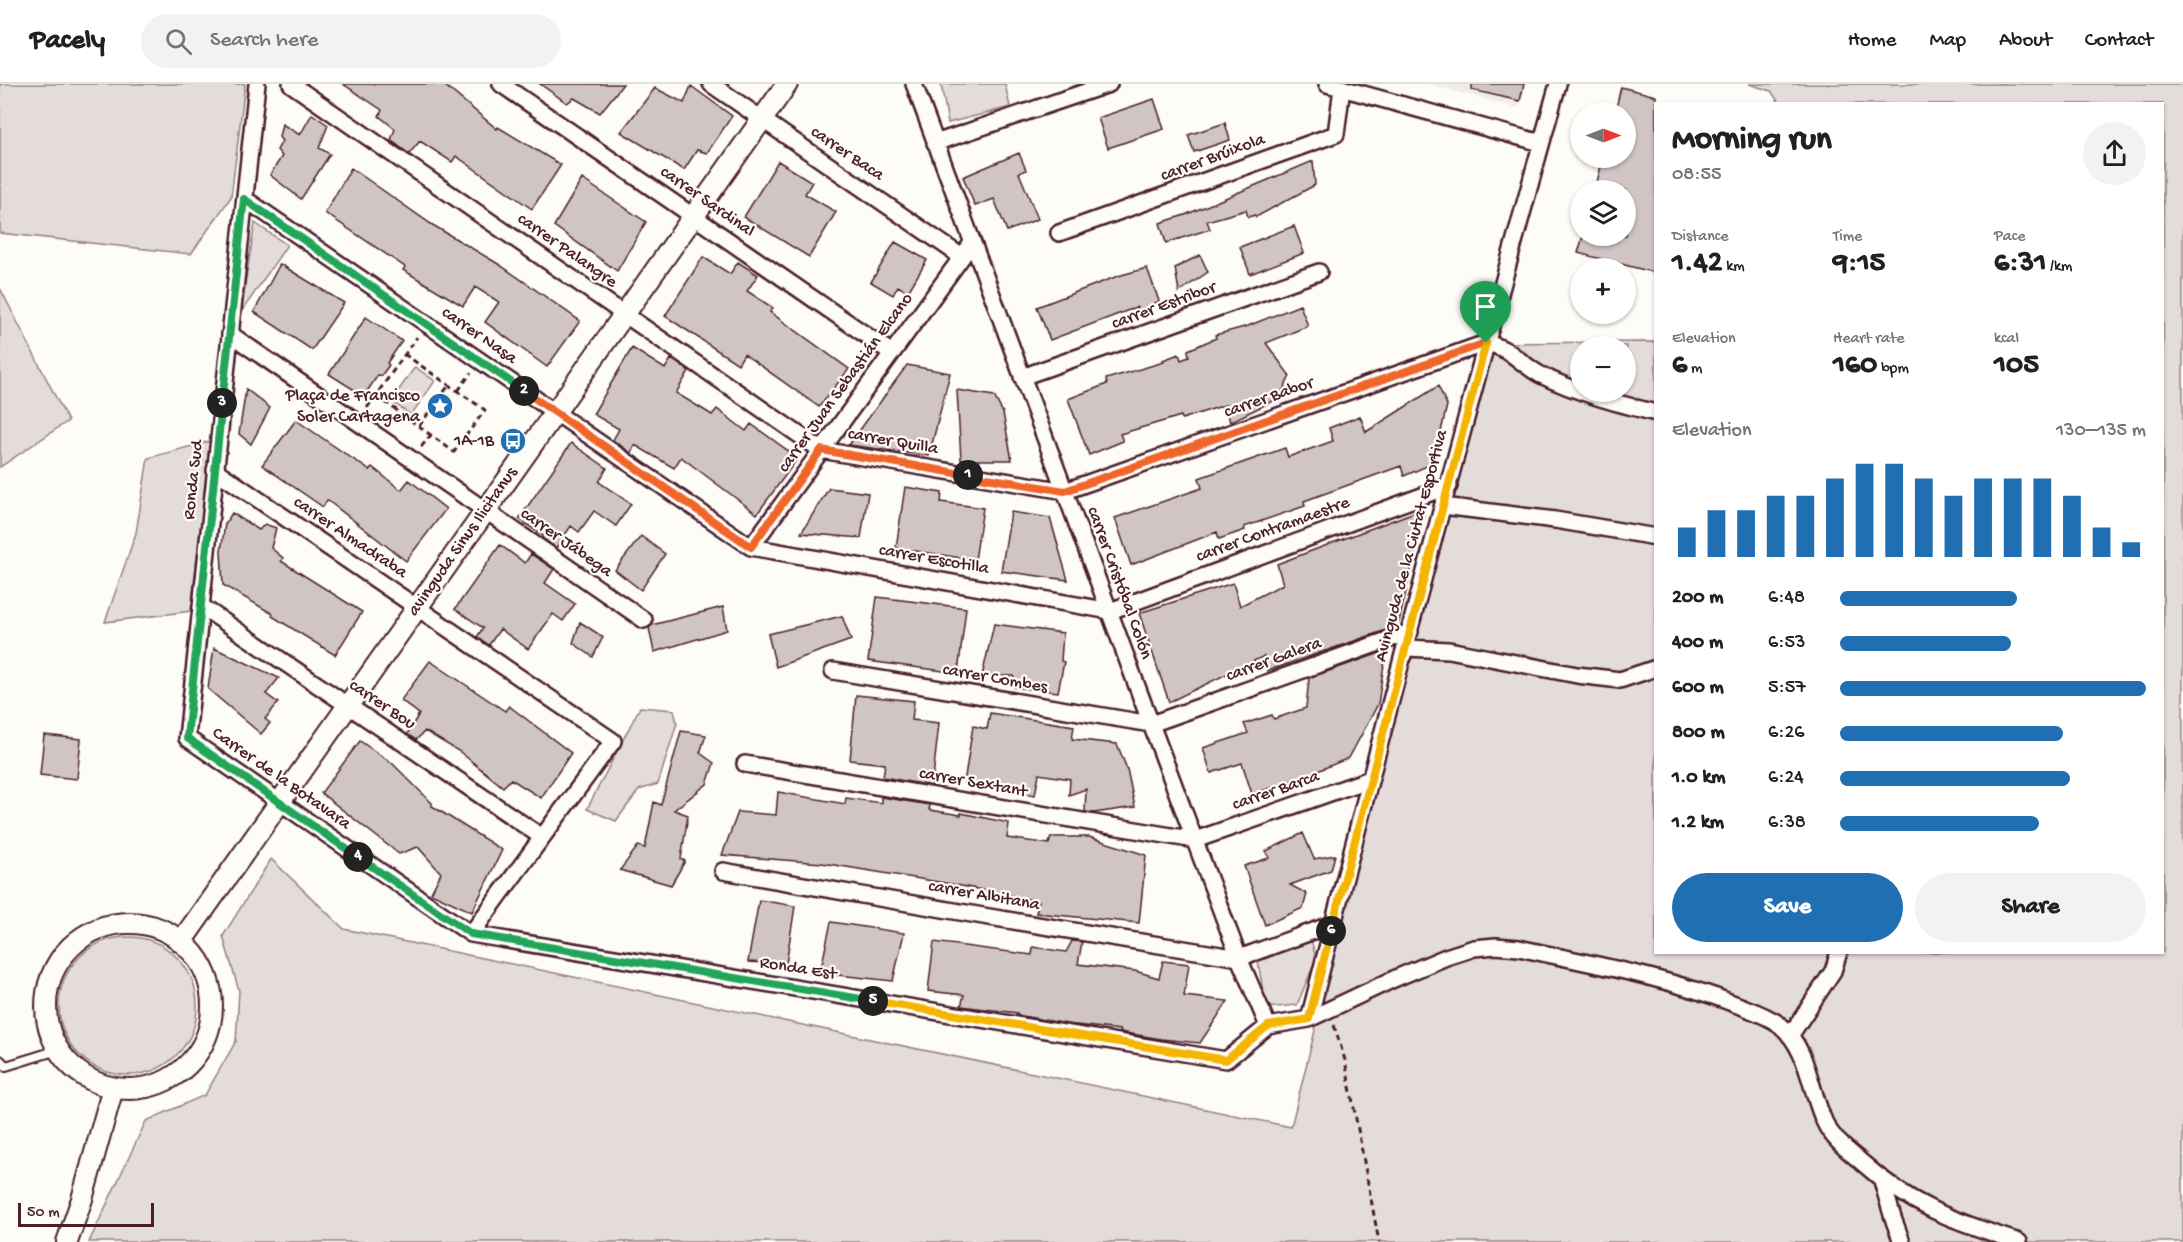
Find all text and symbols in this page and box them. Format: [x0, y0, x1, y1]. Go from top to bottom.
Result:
search box [141, 14, 561, 68]
text: Pacely [30, 25, 105, 58]
icon: search [162, 25, 195, 58]
text: Search here [210, 28, 318, 54]
text: Home [1848, 29, 1896, 54]
text: Map [1929, 29, 1966, 54]
text: About [1999, 29, 2052, 54]
text: Contact [2085, 29, 2153, 54]
north arrow [1570, 102, 1636, 168]
map controls [1570, 102, 1636, 402]
street label: carrer Baca [806, 122, 889, 187]
text: Morning run [1672, 122, 1832, 160]
button: share [2083, 122, 2146, 185]
street label: carrer Brúixola [1158, 129, 1269, 187]
street label: carrer Sardinal [656, 162, 758, 242]
text: 08:55 [1672, 164, 1722, 187]
button: layers [1570, 180, 1636, 246]
street label: carrer Palangre [513, 209, 622, 294]
text: Distance [1672, 228, 1729, 247]
text: Time [1833, 228, 1862, 247]
text: Pace [1994, 228, 2025, 247]
text: 1.42 [1672, 247, 1722, 282]
text: 9:15 [1833, 247, 1885, 282]
text: 6:31 [1994, 247, 2046, 282]
button: + [1570, 258, 1636, 324]
text: km [1722, 258, 1745, 277]
text: /km [2046, 258, 2072, 277]
street label: carrer Estribor [1109, 277, 1221, 335]
pin [1460, 281, 1511, 343]
street label: carrer Juan Sebastián Elcano [774, 289, 918, 477]
icon: arrive [1469, 290, 1502, 323]
street label: carrer Nasa [437, 302, 522, 370]
text: Elevation [1672, 330, 1736, 349]
text: Heart rate [1833, 330, 1905, 349]
text: kcal [1994, 330, 2019, 349]
button: − [1570, 336, 1636, 402]
text: 6 [1672, 349, 1687, 384]
text: 160 [1833, 349, 1877, 384]
text: 105 [1994, 349, 2039, 384]
text: m [1687, 360, 1702, 379]
text: bpm [1877, 360, 1909, 379]
street label: carrer Babor [1222, 372, 1318, 423]
pin: 2 [509, 376, 539, 406]
text: 2 [520, 381, 528, 400]
place label: Plaça de Francisco Soler Cartagena [284, 386, 421, 428]
pin: 3 [207, 388, 237, 418]
place icon: Plaça de Francisco Soler Cartagena [425, 391, 455, 421]
text: 3 [218, 393, 226, 412]
text: Elevation [1672, 420, 1752, 443]
text: 130–135 m [2056, 420, 2146, 443]
street label: carrer Quilla [846, 424, 941, 460]
bus stop icon: 1A-1B [498, 426, 528, 456]
street label: Avinguda de la Ciutat Esportiva [1371, 427, 1453, 664]
place label: 1A-1B [453, 431, 495, 452]
street label: Ronda Sud [179, 438, 209, 521]
pin: 1 [953, 460, 983, 490]
street label: avinguda Sinus Ilicitanus [404, 462, 523, 621]
text: 1 [965, 465, 971, 484]
street label: carrer Almadraba [289, 492, 412, 584]
street label: carrer Contramaestre [1193, 492, 1353, 568]
street label: carrer Jábega [516, 504, 617, 583]
street label: carrer Cristóbal Colón [1082, 504, 1157, 663]
street label: carrer Escotilla [877, 540, 992, 580]
text: 200 m [1672, 587, 1723, 610]
text: 6:48 [1768, 587, 1805, 610]
text: 400 m [1672, 632, 1723, 655]
text: 6:53 [1768, 632, 1805, 655]
street label: carrer Galera [1224, 633, 1325, 687]
street label: carrer Combes [941, 659, 1050, 699]
street label: carrer Bou [345, 675, 420, 735]
text: 600 m [1672, 677, 1724, 700]
text: 5:57 [1768, 677, 1806, 700]
text: 800 m [1672, 722, 1725, 745]
text: 6:26 [1768, 722, 1804, 745]
street label: Carrer de la Botavara [207, 723, 355, 835]
street label: carrer Sextant [917, 763, 1030, 803]
street label: carrer Barca [1230, 766, 1323, 816]
text: 1.0 km [1672, 767, 1726, 790]
text: 6:24 [1768, 767, 1804, 790]
text: 1.2 km [1672, 812, 1724, 835]
text: 6:38 [1768, 812, 1806, 835]
pin: 4 [343, 842, 373, 872]
text: 4 [354, 847, 362, 866]
button: Save [1672, 873, 1903, 942]
button: Share [1915, 873, 2146, 942]
street label: carrer Albitana [927, 876, 1042, 916]
pin: 6 [1316, 916, 1346, 946]
text: 6 [1327, 921, 1335, 940]
street label: Ronda Est [758, 953, 839, 986]
pin: 5 [858, 986, 888, 1016]
text: 5 [869, 991, 877, 1010]
scale bar [18, 1200, 154, 1228]
text: 50 m [27, 1204, 60, 1223]

